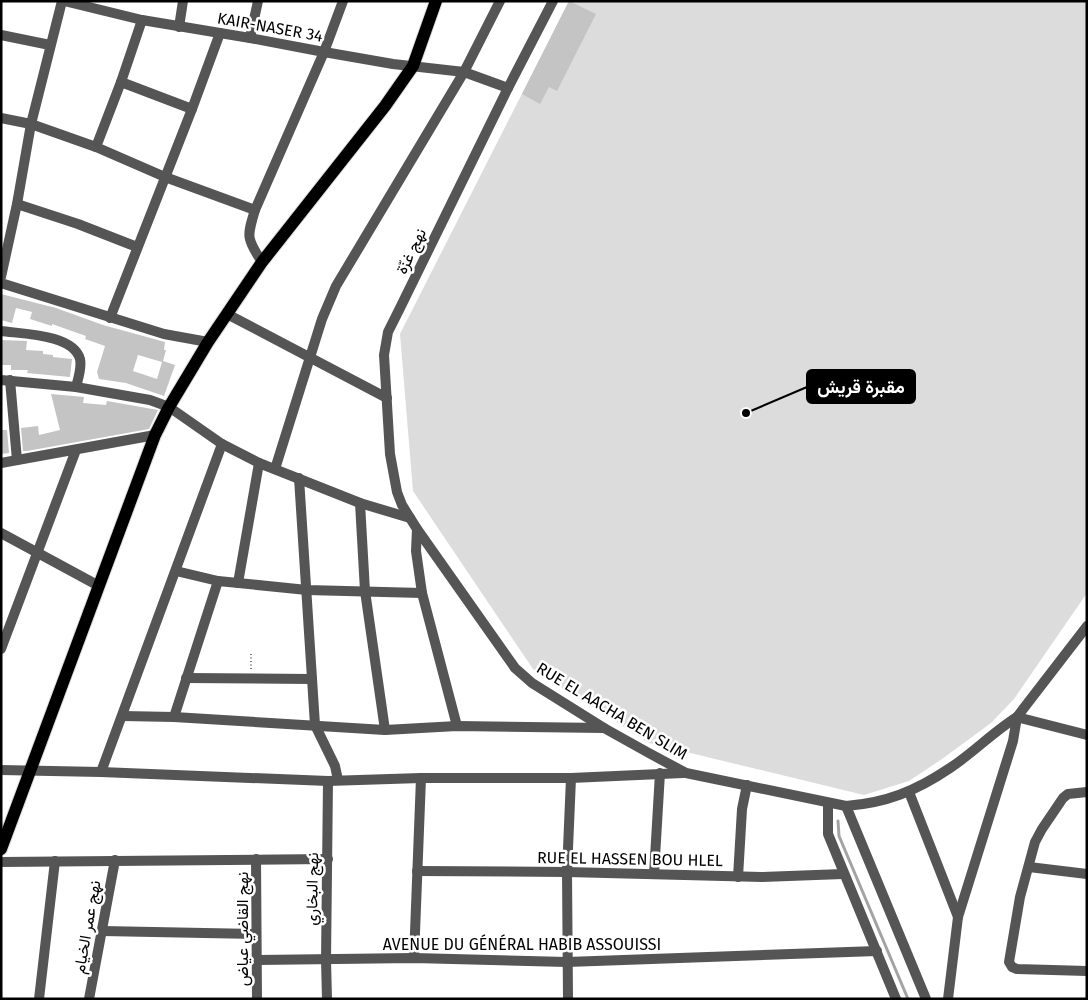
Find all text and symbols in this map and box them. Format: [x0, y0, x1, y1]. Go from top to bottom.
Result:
street label: KAIR-NASER 34 [216, 8, 325, 46]
street label: نهج غزّة [392, 225, 432, 278]
callout: مقبرة قريش [807, 370, 915, 403]
text: مقبرة قريش [817, 376, 905, 398]
street label: RUE EL AACHA BEN SLIM [533, 658, 691, 764]
street label: RUE EL HASSEN BOU HLEL [537, 848, 723, 870]
street label: نهج البخاري [302, 852, 326, 926]
street label: نهج القاضي عياض [233, 872, 256, 986]
street label: نهج عمر الخيام [69, 879, 107, 976]
street label: AVENUE DU GÉNÉRAL HABIB ASSOUISSI [383, 934, 661, 954]

